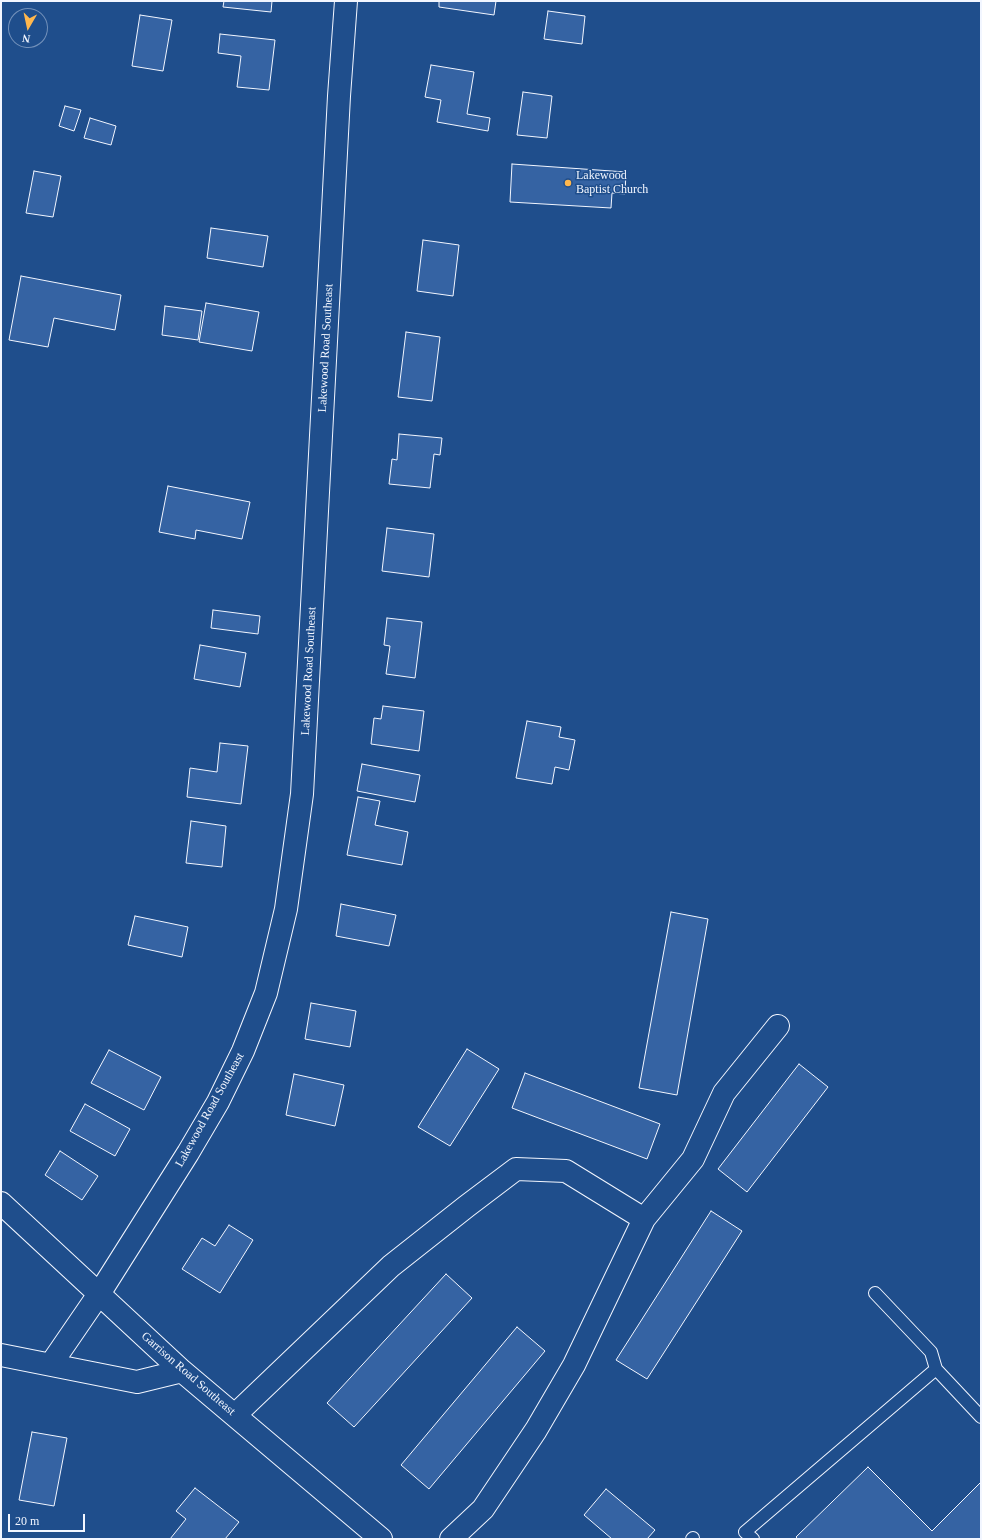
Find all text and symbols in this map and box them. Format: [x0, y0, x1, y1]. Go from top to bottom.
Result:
north arrow [8, 8, 48, 48]
text: N [21, 32, 31, 45]
place label: Lakewood Baptist Church [576, 169, 648, 197]
marker: Lakewood Baptist Church [563, 178, 573, 188]
street label: Lakewood Road Southeast [315, 283, 337, 413]
street label: Lakewood Road Southeast [298, 606, 320, 736]
street label: Lakewood Road Southeast [173, 1050, 247, 1170]
street label: Garrison Road Southeast [138, 1329, 238, 1419]
scale bar [10, 1506, 87, 1532]
text: 20 m [15, 1514, 39, 1528]

